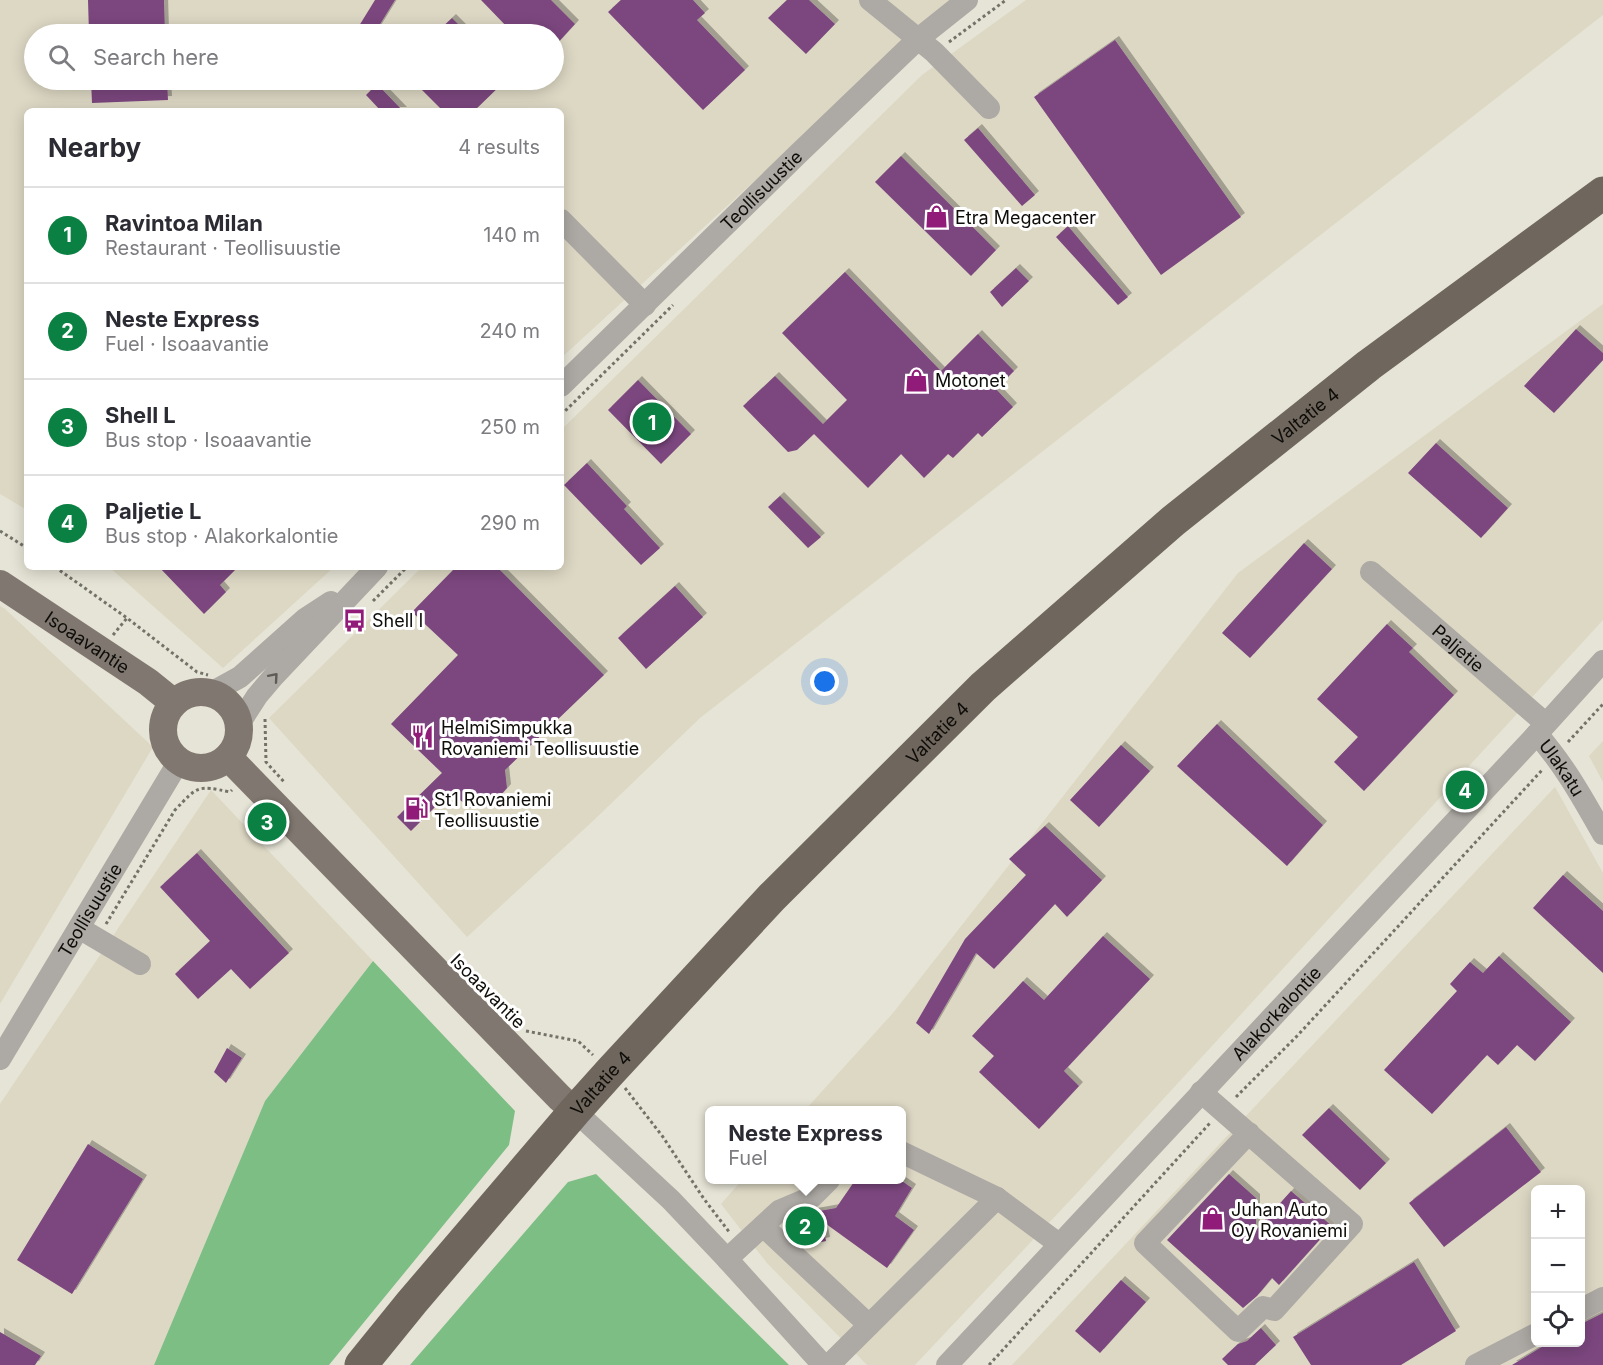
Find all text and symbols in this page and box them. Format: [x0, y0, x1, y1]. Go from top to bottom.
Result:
search box [24, 24, 564, 90]
icon: search [45, 41, 78, 74]
text: Search here [93, 44, 219, 70]
text: Nearby [48, 132, 141, 163]
text: 4 results [458, 135, 540, 159]
street label: Teollisuustie [716, 146, 806, 235]
shop icon: Etra Megacenter [924, 204, 950, 230]
place label: Etra Megacenter [955, 207, 1096, 228]
text: Ravintoa Milan [105, 210, 263, 236]
text: 1 [63, 223, 72, 247]
text: 140 m [483, 223, 540, 247]
text: Restaurant · Teollisuustie [105, 236, 341, 260]
text: Neste Express [105, 306, 260, 332]
text: 2 [61, 319, 74, 343]
text: 240 m [479, 319, 540, 343]
text: Fuel · Isoaavantie [105, 332, 269, 356]
shop icon: Motonet [904, 367, 930, 393]
place label: Motonet [935, 370, 1006, 391]
street label: Valtatie 4 [1267, 383, 1343, 449]
pin: 1 [632, 400, 672, 444]
text: Shell L [105, 402, 176, 428]
text: 3 [61, 415, 74, 439]
text: 250 m [480, 415, 540, 439]
text: Bus stop · Isoaavantie [105, 428, 312, 452]
text: Paljetie L [105, 498, 202, 524]
text: 4 [61, 511, 74, 535]
text: 290 m [480, 511, 540, 535]
text: Bus stop · Alakorkalontie [105, 524, 338, 548]
street label: Isoaavantie [41, 606, 134, 677]
bus stop icon: Shell I [341, 607, 367, 633]
place label: Shell I [372, 610, 423, 631]
street label: Paljetie [1428, 620, 1489, 676]
your location [810, 667, 839, 696]
one-way arrow [267, 673, 278, 684]
street label: Valtatie 4 [901, 697, 973, 768]
place label: HelmiSimpukka Rovaniemi Teollisuustie [441, 717, 639, 759]
restaurant icon: HelmiSimpukka Rovaniemi Teollisuustie [410, 724, 436, 750]
street label: Ulakatu [1535, 735, 1589, 800]
pin: 4 [1446, 768, 1484, 812]
place label: St1 Rovaniemi Teollisuustie [434, 789, 551, 831]
fuel station icon: St1 Rovaniemi Teollisuustie [403, 796, 429, 822]
pin: 3 [248, 800, 286, 844]
street label: Teollisuustie [53, 859, 126, 961]
street label: Isoaavantie [446, 949, 530, 1033]
street label: Alakorkalontie [1227, 962, 1325, 1064]
street label: Valtatie 4 [566, 1046, 635, 1120]
popup [705, 1106, 906, 1184]
text: Neste Express [728, 1120, 883, 1146]
text: Fuel [728, 1146, 768, 1170]
map controls [1531, 1185, 1585, 1347]
button: + [1531, 1185, 1585, 1239]
place label: Juhan Auto Oy Rovaniemi [1231, 1199, 1347, 1241]
pin: 2 [786, 1204, 824, 1248]
shop icon: Juhan Auto Oy Rovaniemi [1200, 1206, 1226, 1232]
button: − [1531, 1239, 1585, 1293]
button: locate [1531, 1293, 1585, 1347]

